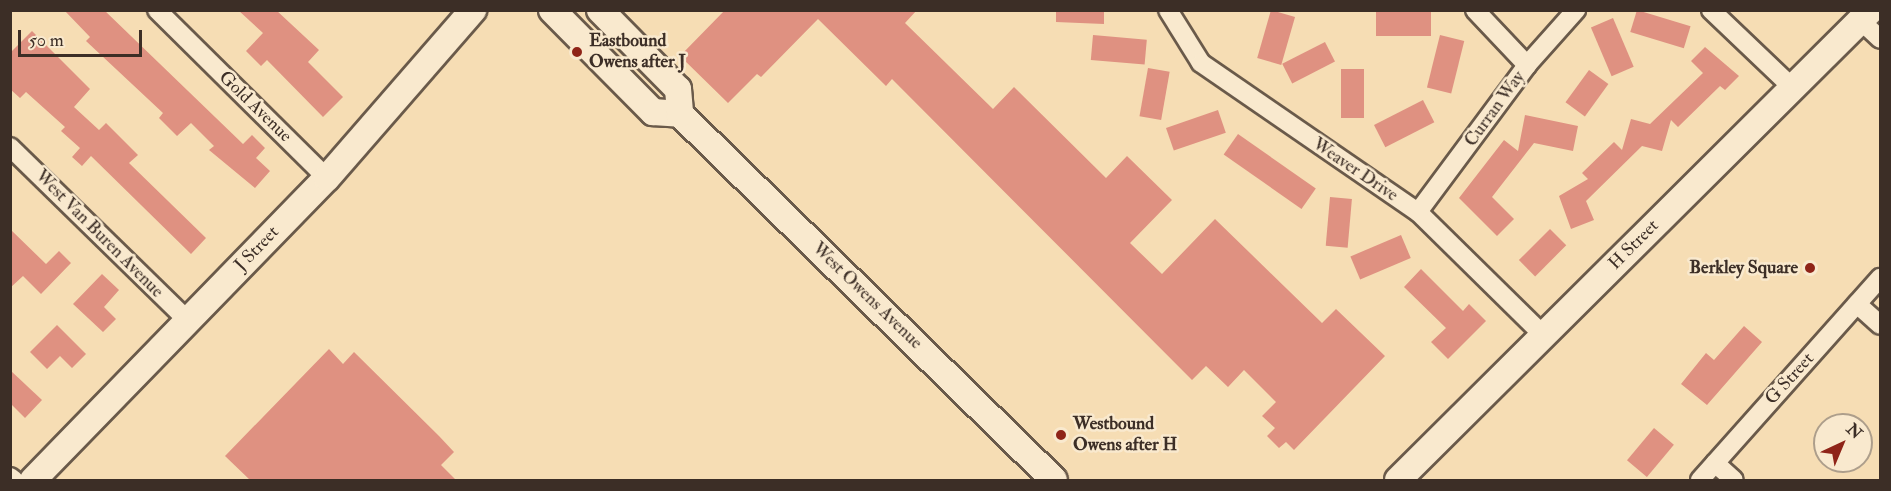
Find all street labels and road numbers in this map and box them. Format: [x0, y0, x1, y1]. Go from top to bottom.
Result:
street label: Gold Avenue [214, 67, 296, 147]
street label: Curran Way [1460, 67, 1530, 151]
street label: Weaver Drive [1308, 134, 1402, 206]
street label: West Van Buren Avenue [30, 165, 168, 303]
street label: H Street [1604, 215, 1664, 275]
street label: J Street [230, 222, 284, 276]
street label: West Owens Avenue [808, 238, 926, 354]
street label: G Street [1761, 349, 1819, 409]

